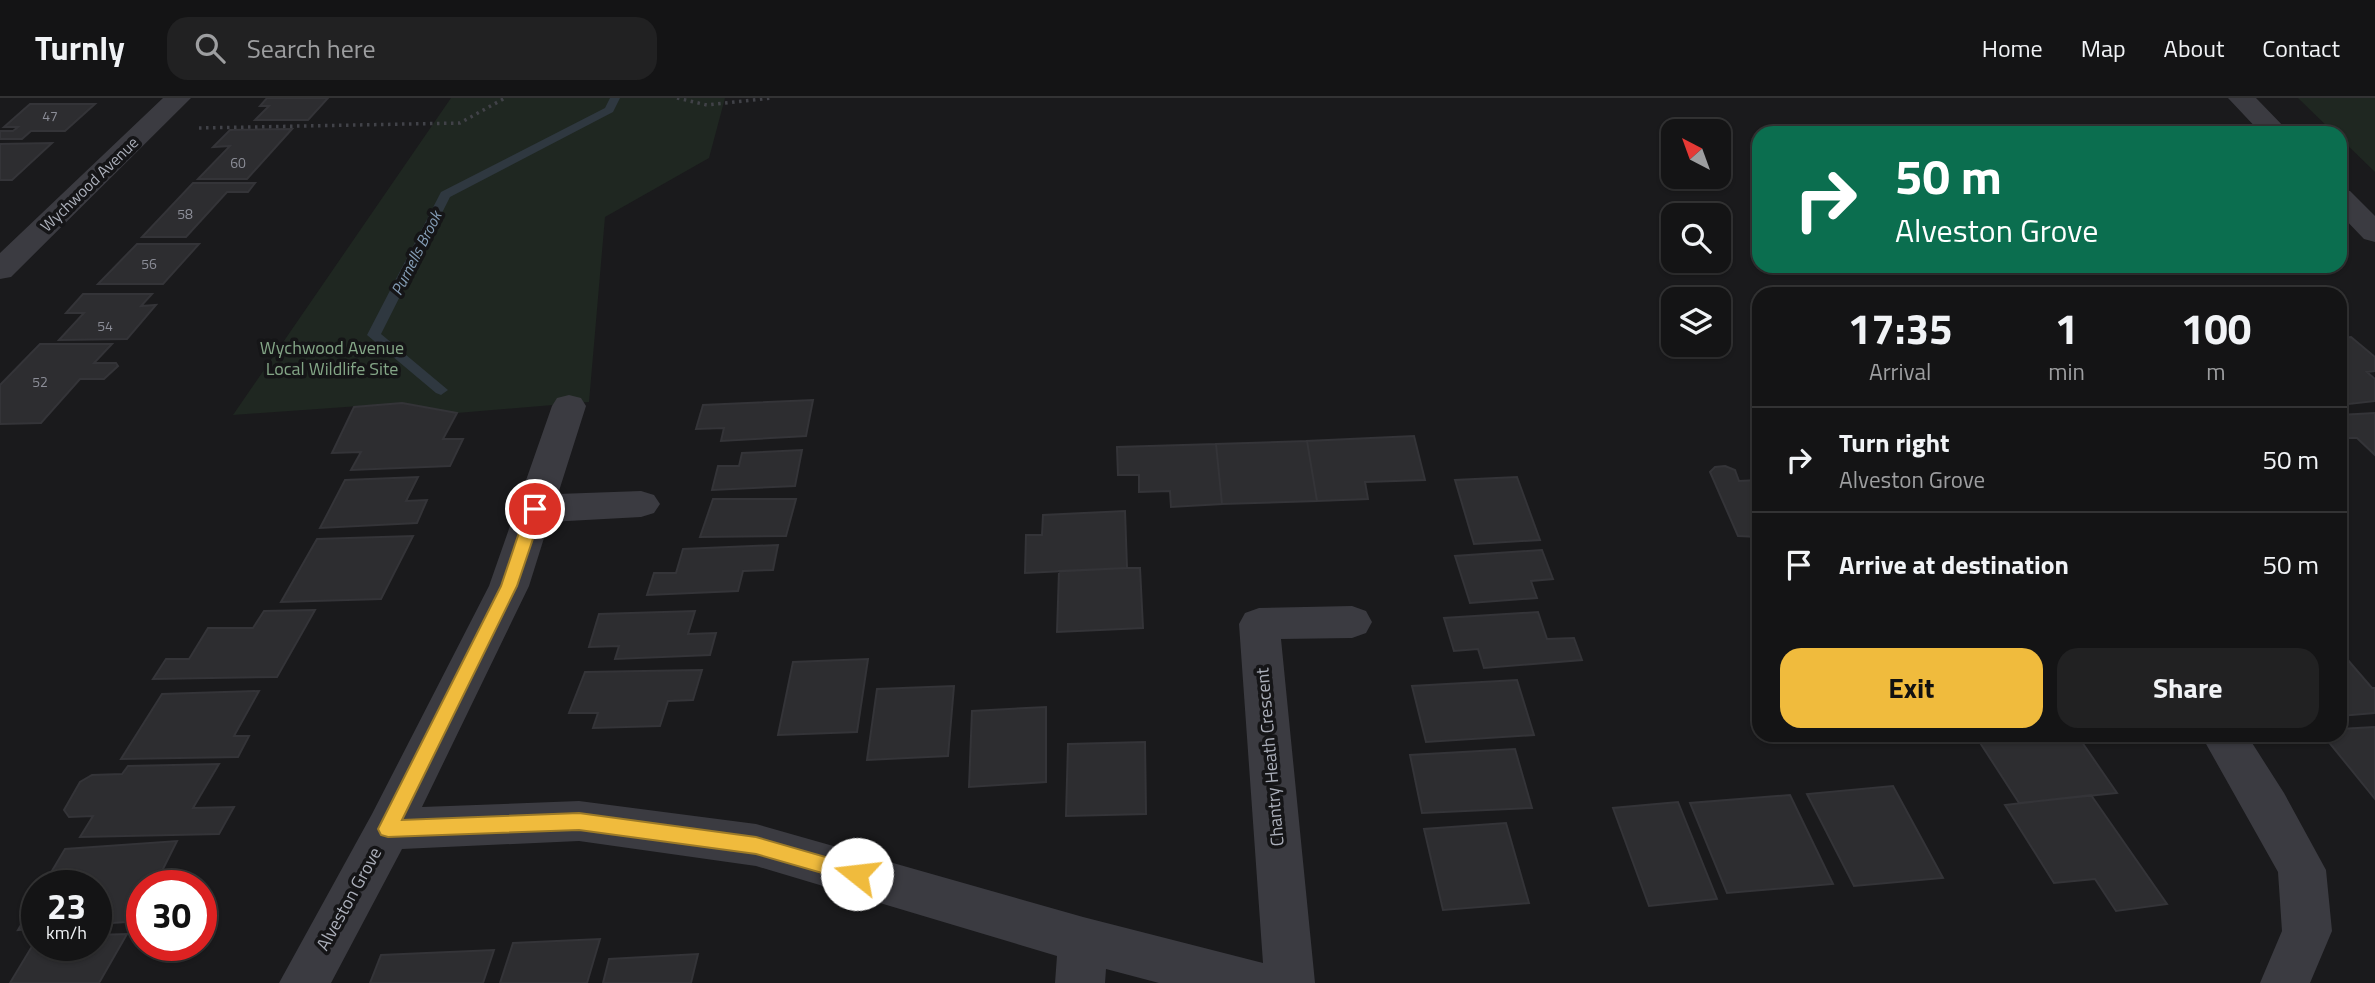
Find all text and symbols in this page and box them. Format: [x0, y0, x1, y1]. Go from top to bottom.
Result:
search box [167, 17, 657, 80]
text: Turnly [35, 23, 125, 73]
icon: search [191, 29, 229, 67]
text: Search here [247, 29, 376, 68]
text: Home [1982, 30, 2043, 66]
text: Map [2081, 30, 2126, 66]
text: About [2164, 30, 2224, 66]
text: Contact [2262, 30, 2340, 66]
house number: 47 [42, 105, 58, 126]
north arrow [1661, 119, 1731, 189]
map controls [1661, 119, 1731, 357]
street label: Wychwood Avenue [35, 131, 143, 237]
text: 50 m [1895, 138, 2002, 213]
house number: 60 [230, 152, 246, 173]
icon: right [1780, 154, 1871, 245]
house number: 58 [177, 203, 193, 224]
button: search [1661, 203, 1731, 273]
water label: Purnells Brook [385, 205, 448, 299]
text: Alveston Grove [1895, 206, 2098, 254]
house number: 56 [141, 253, 157, 274]
button: layers [1661, 287, 1731, 357]
text: 17:35 [1848, 296, 1953, 360]
text: 1 [2055, 296, 2078, 360]
text: 100 [2181, 296, 2251, 360]
house number: 54 [97, 315, 113, 336]
park label: Wychwood Avenue Local Wildlife Site [260, 334, 404, 382]
text: Arrival [1869, 354, 1931, 389]
text: min [2048, 354, 2085, 389]
text: m [2206, 354, 2226, 389]
house number: 52 [32, 371, 48, 392]
text: Turn right [1839, 423, 1950, 462]
text: 50 m [2262, 440, 2319, 479]
icon: right [1780, 441, 1818, 479]
text: Alveston Grove [1839, 462, 1985, 497]
pin [505, 479, 565, 539]
icon: arrive [516, 490, 554, 528]
text: Arrive at destination [1839, 545, 2069, 584]
text: 50 m [2262, 545, 2319, 584]
icon: arrive [1780, 546, 1818, 584]
button: Exit [1780, 648, 2043, 728]
button: Share [2057, 648, 2319, 728]
street label: Chantry Heath Crescent [1248, 666, 1291, 848]
position arrow [820, 837, 894, 911]
street label: Alveston Grove [309, 842, 388, 955]
speed limit sign: 30 [126, 870, 217, 961]
text: 23 [47, 879, 86, 933]
text: km/h [46, 919, 87, 946]

